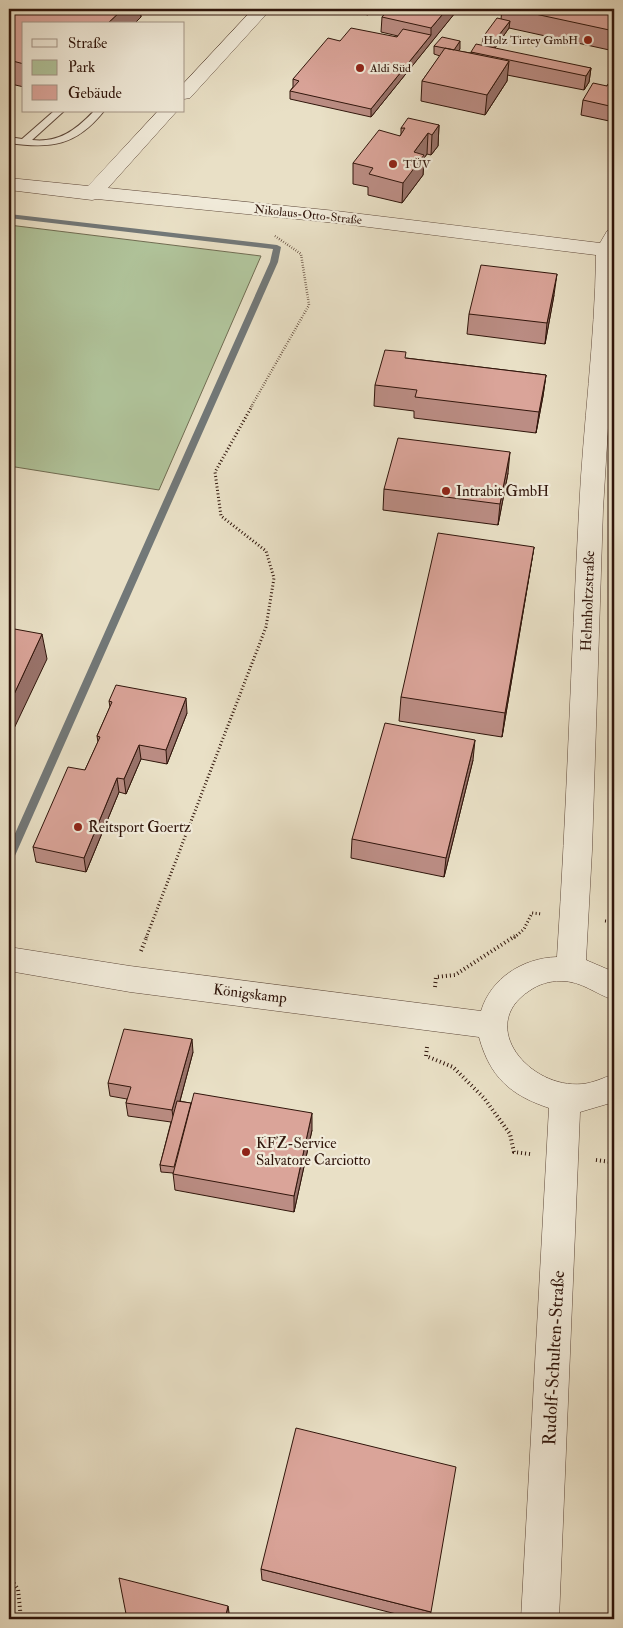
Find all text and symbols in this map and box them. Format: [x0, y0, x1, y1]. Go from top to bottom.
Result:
legend [22, 22, 185, 112]
place label: Holz Tirtey GmbH [483, 33, 578, 48]
text: Straße [68, 34, 107, 53]
marker: Holz Tirtey GmbH [582, 34, 594, 46]
text: Park [68, 58, 95, 77]
place label: Aldi Süd [369, 61, 411, 76]
marker: Aldi Süd [354, 62, 366, 74]
text: Gebäude [68, 84, 122, 103]
place label: TÜV [403, 157, 431, 172]
marker: TÜV [387, 158, 399, 170]
street label: Nikolaus-Otto-Straße [253, 202, 363, 228]
place label: Intrabit GmbH [456, 482, 549, 501]
marker: Intrabit GmbH [440, 485, 452, 497]
street label: Helmholtzstraße [577, 550, 599, 652]
place label: Reitsport Goertz [88, 818, 191, 838]
marker: Reitsport Goertz [72, 821, 84, 833]
street label: Königskamp [212, 980, 288, 1009]
place label: KFZ-Service Salvatore Carciotto [256, 1134, 371, 1170]
marker: KFZ-Service Salvatore Carciotto [240, 1146, 252, 1158]
street label: Rudolf-Schulten-Straße [538, 1269, 570, 1446]

